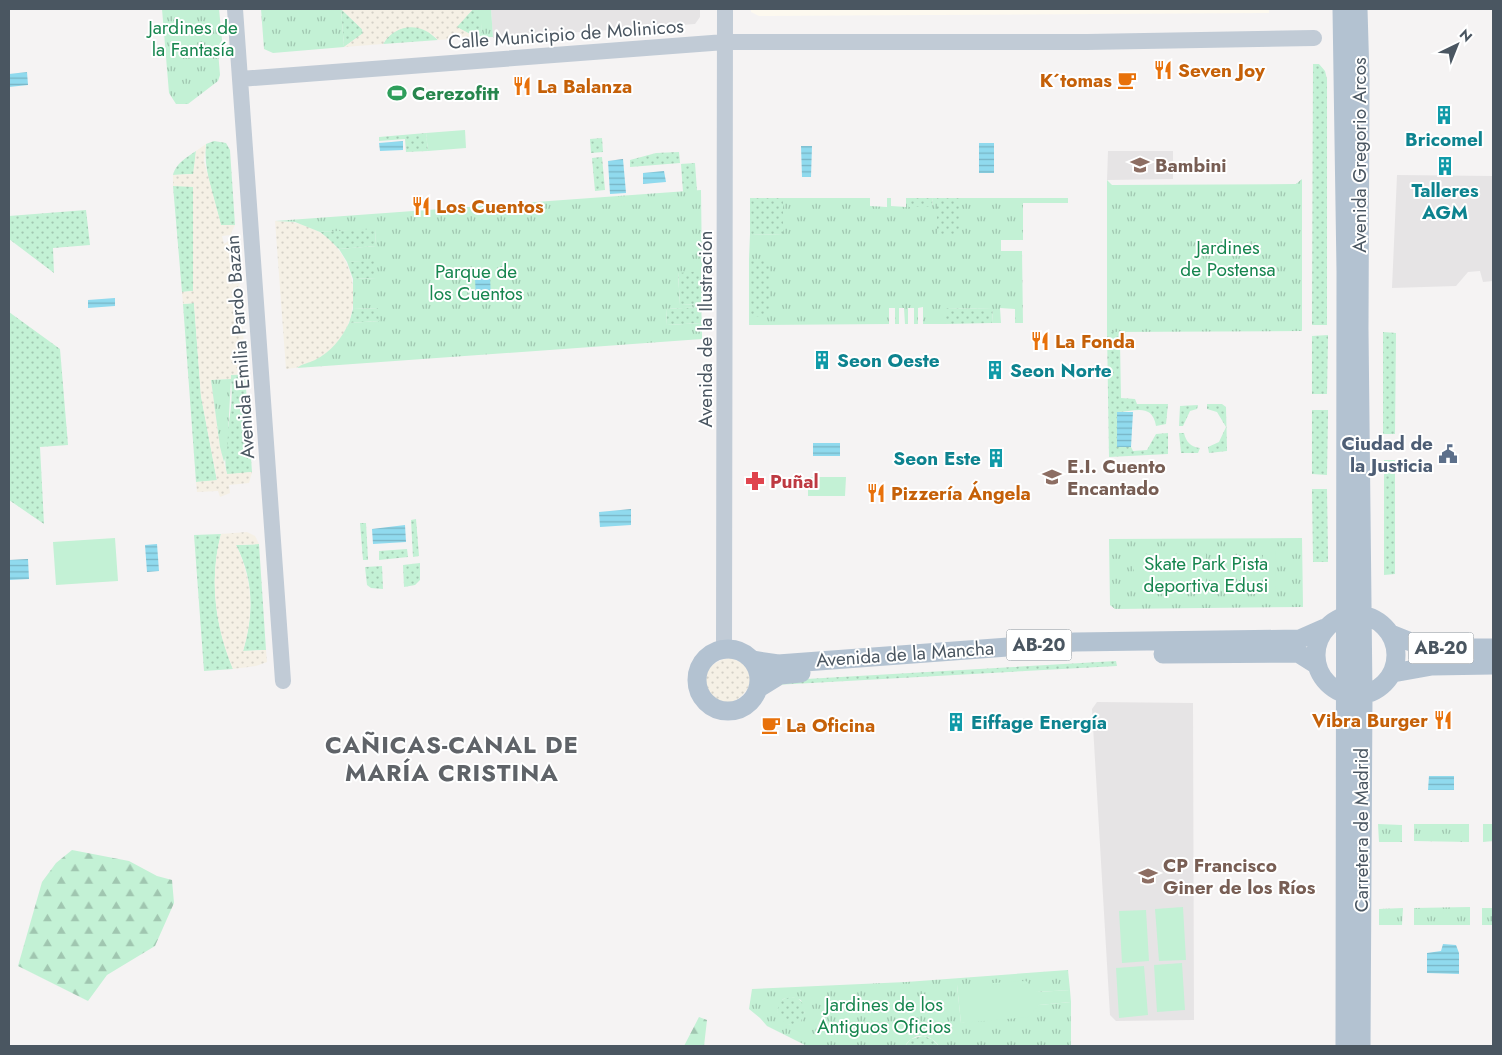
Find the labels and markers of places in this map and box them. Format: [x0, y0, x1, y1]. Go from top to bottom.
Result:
place label: Seven Joy [1178, 57, 1266, 84]
restaurant icon: Seven Joy [1152, 59, 1174, 81]
place label: K´tomas [1040, 67, 1112, 94]
cafe icon: K´tomas [1116, 69, 1138, 91]
place label: La Balanza [537, 73, 632, 100]
restaurant icon: La Balanza [511, 75, 533, 97]
place label: Cerezofitt [412, 80, 499, 107]
sports icon: Cerezofitt [386, 82, 408, 104]
building icon: Bricomel [1433, 104, 1455, 126]
place label: Bricomel [1405, 126, 1483, 153]
place label: Bambini [1155, 152, 1227, 179]
school or university icon: Bambini [1129, 154, 1151, 176]
building icon: Talleres AGM [1434, 155, 1456, 177]
place label: Talleres AGM [1411, 177, 1479, 226]
place label: Los Cuentos [436, 193, 544, 220]
restaurant icon: Los Cuentos [410, 195, 432, 217]
place label: La Fonda [1055, 328, 1135, 355]
restaurant icon: La Fonda [1029, 330, 1051, 352]
place label: Seon Oeste [837, 347, 940, 374]
building icon: Seon Oeste [811, 349, 833, 371]
place label: Seon Norte [1010, 357, 1112, 384]
building icon: Seon Norte [984, 359, 1006, 381]
place label: Ciudad de la Justicia [1342, 430, 1433, 479]
public building icon: Ciudad de la Justicia [1437, 443, 1459, 465]
place label: Seon Este [893, 445, 981, 472]
building icon: Seon Este [985, 447, 1007, 469]
place label: E.I. Cuento Encantado [1067, 453, 1166, 502]
school or university icon: E.I. Cuento Encantado [1041, 466, 1063, 488]
place label: Puñal [770, 468, 819, 495]
pharmacy icon: Puñal [744, 470, 766, 492]
place label: Pizzería Ángela [891, 480, 1031, 507]
restaurant icon: Pizzería Ángela [865, 482, 887, 504]
place label: Vibra Burger [1311, 707, 1428, 734]
place label: Eiffage Energía [971, 709, 1107, 736]
restaurant icon: Vibra Burger [1432, 709, 1454, 731]
building icon: Eiffage Energía [945, 711, 967, 733]
place label: La Oficina [786, 712, 875, 739]
cafe icon: La Oficina [760, 714, 782, 736]
place label: CP Francisco Giner de los Ríos [1163, 852, 1316, 901]
school or university icon: CP Francisco Giner de los Ríos [1137, 865, 1159, 887]

